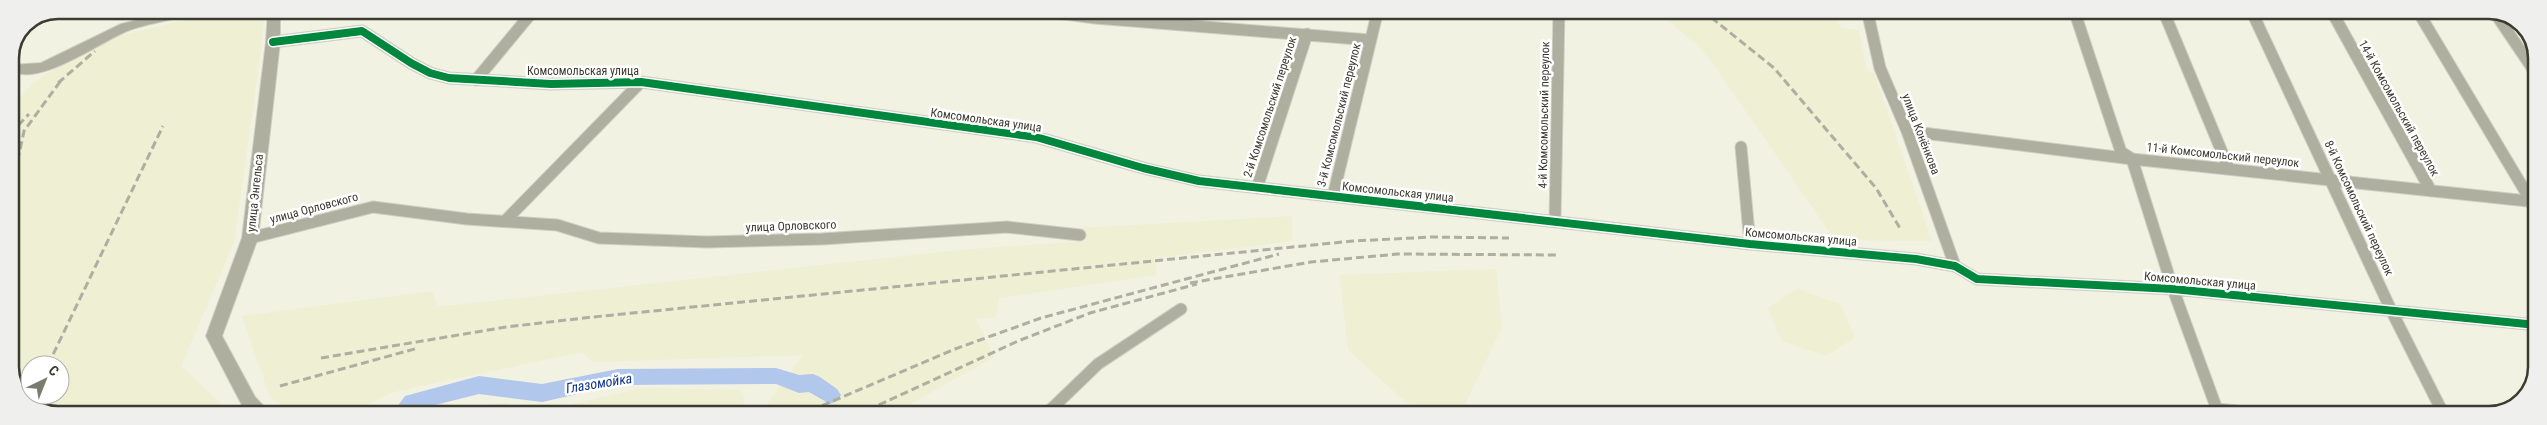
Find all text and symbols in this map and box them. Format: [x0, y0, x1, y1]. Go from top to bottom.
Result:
street label: 2-й Комсомольский переулок [1241, 35, 1299, 179]
street label: 14-й Комсомольский переулок [2356, 38, 2442, 179]
street label: 4-й Комсомольский переулок [1536, 41, 1552, 189]
street label: 3-й Комсомольский переулок [1314, 42, 1364, 188]
street label: Комсомольская улица [527, 64, 639, 78]
street label: улица Конёнкова [1899, 92, 1943, 177]
street label: Комсомольская улица [930, 105, 1043, 135]
street label: 8-й Комсомольский переулок [2322, 138, 2397, 278]
street label: 11-й Комсомольский переулок [2146, 140, 2300, 170]
street label: улица Энгельса [244, 153, 266, 233]
street label: Комсомольская улица [1342, 179, 1455, 205]
street label: улица Орловского [268, 190, 360, 226]
street label: улица Орловского [745, 217, 837, 235]
street label: Комсомольская улица [1745, 225, 1858, 249]
street label: Комсомольская улица [2144, 269, 2257, 293]
north arrow [20, 355, 70, 405]
text: С [45, 362, 62, 379]
water label: Глазомойка [565, 370, 633, 396]

